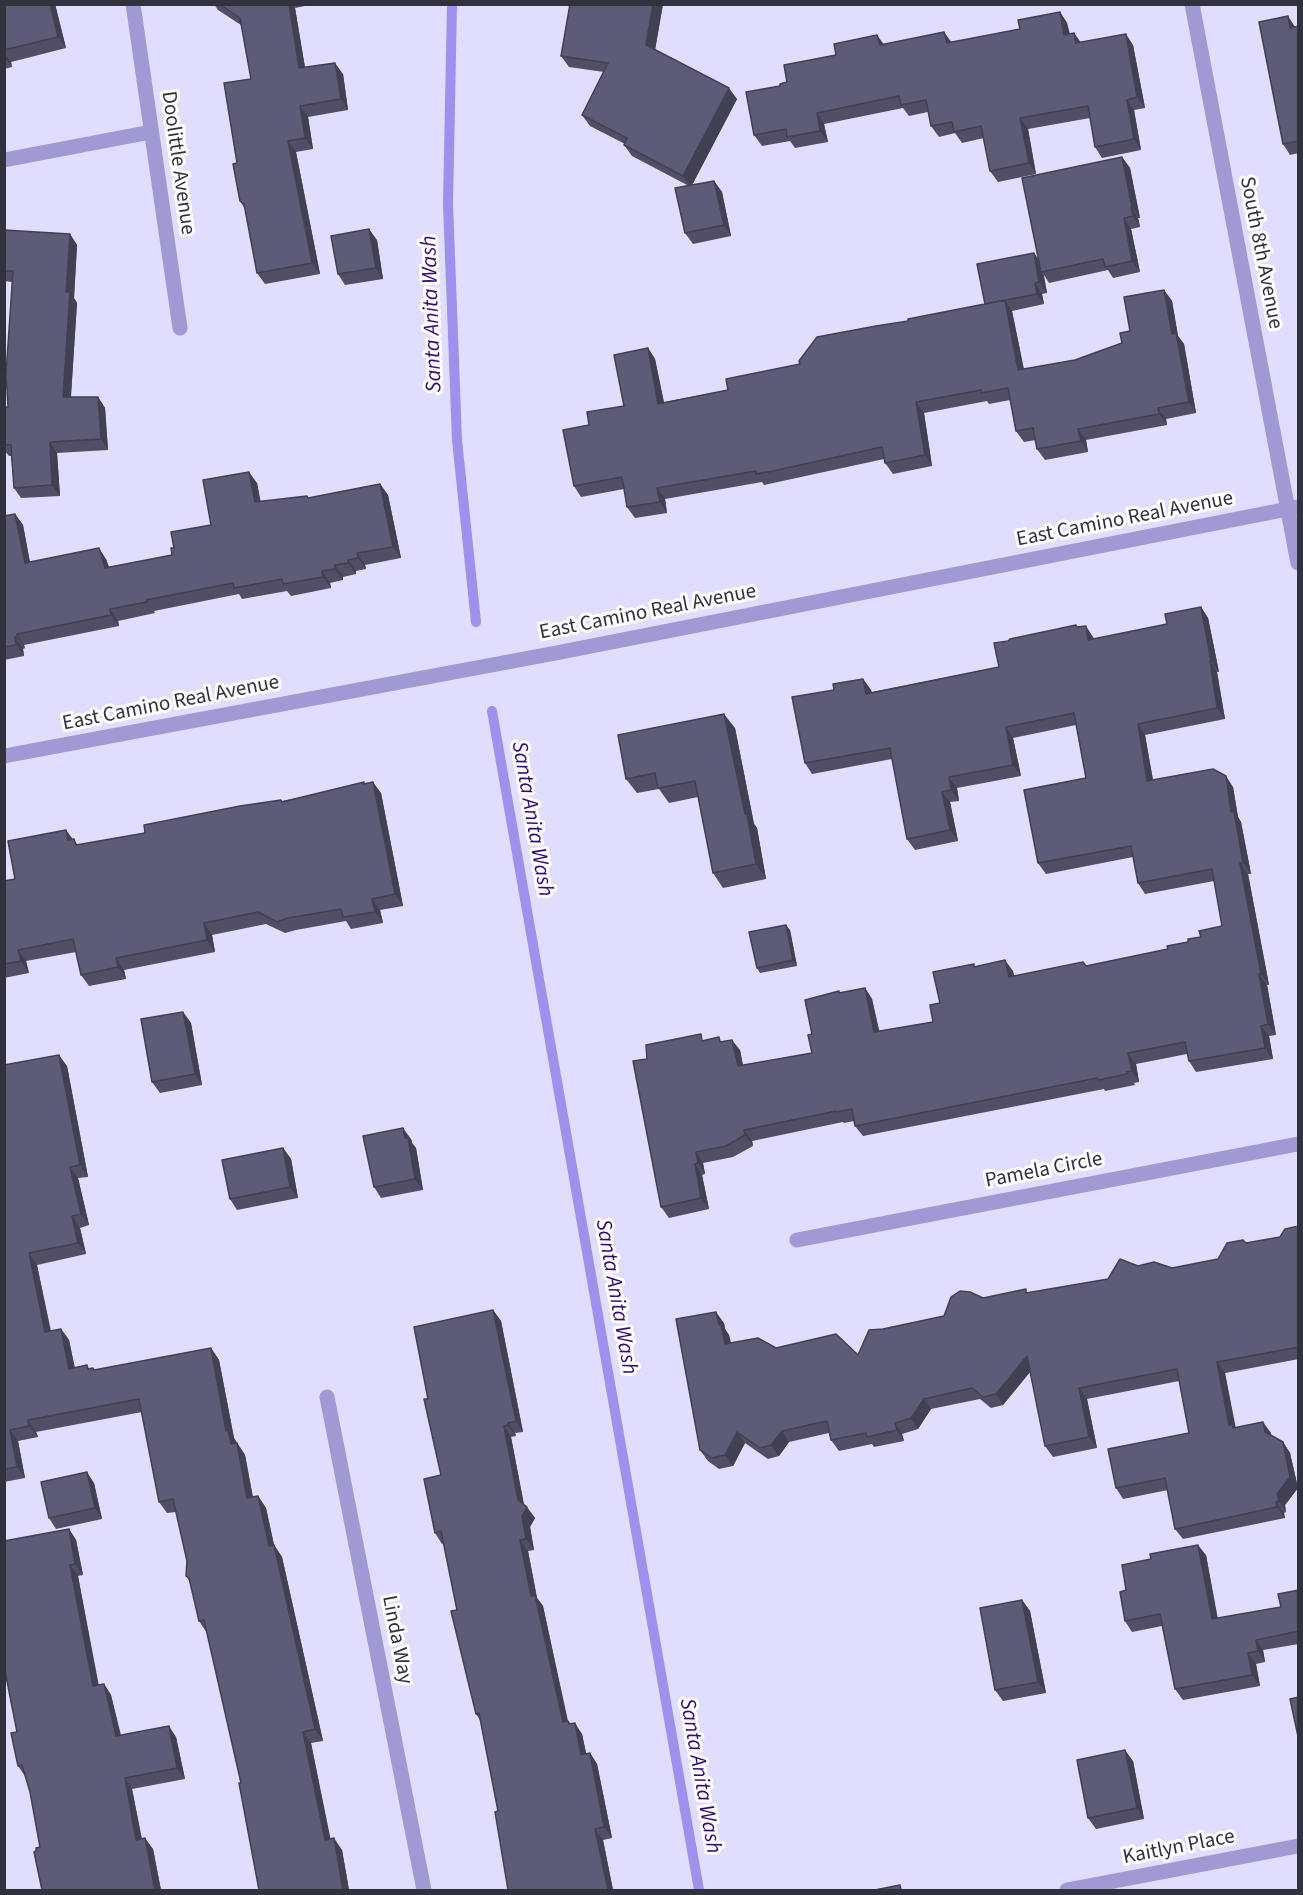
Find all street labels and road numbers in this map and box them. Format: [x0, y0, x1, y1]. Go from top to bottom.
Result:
street label: Doolittle Avenue [154, 90, 200, 236]
street label: South 8th Avenue [1233, 175, 1287, 331]
street label: East Camino Real Avenue [1014, 487, 1236, 553]
street label: East Camino Real Avenue [537, 580, 759, 646]
street label: East Camino Real Avenue [60, 671, 282, 737]
street label: Pamela Circle [983, 1147, 1105, 1195]
street label: Linda Way [375, 1593, 417, 1687]
street label: Kaitlyn Place [1121, 1825, 1237, 1871]

